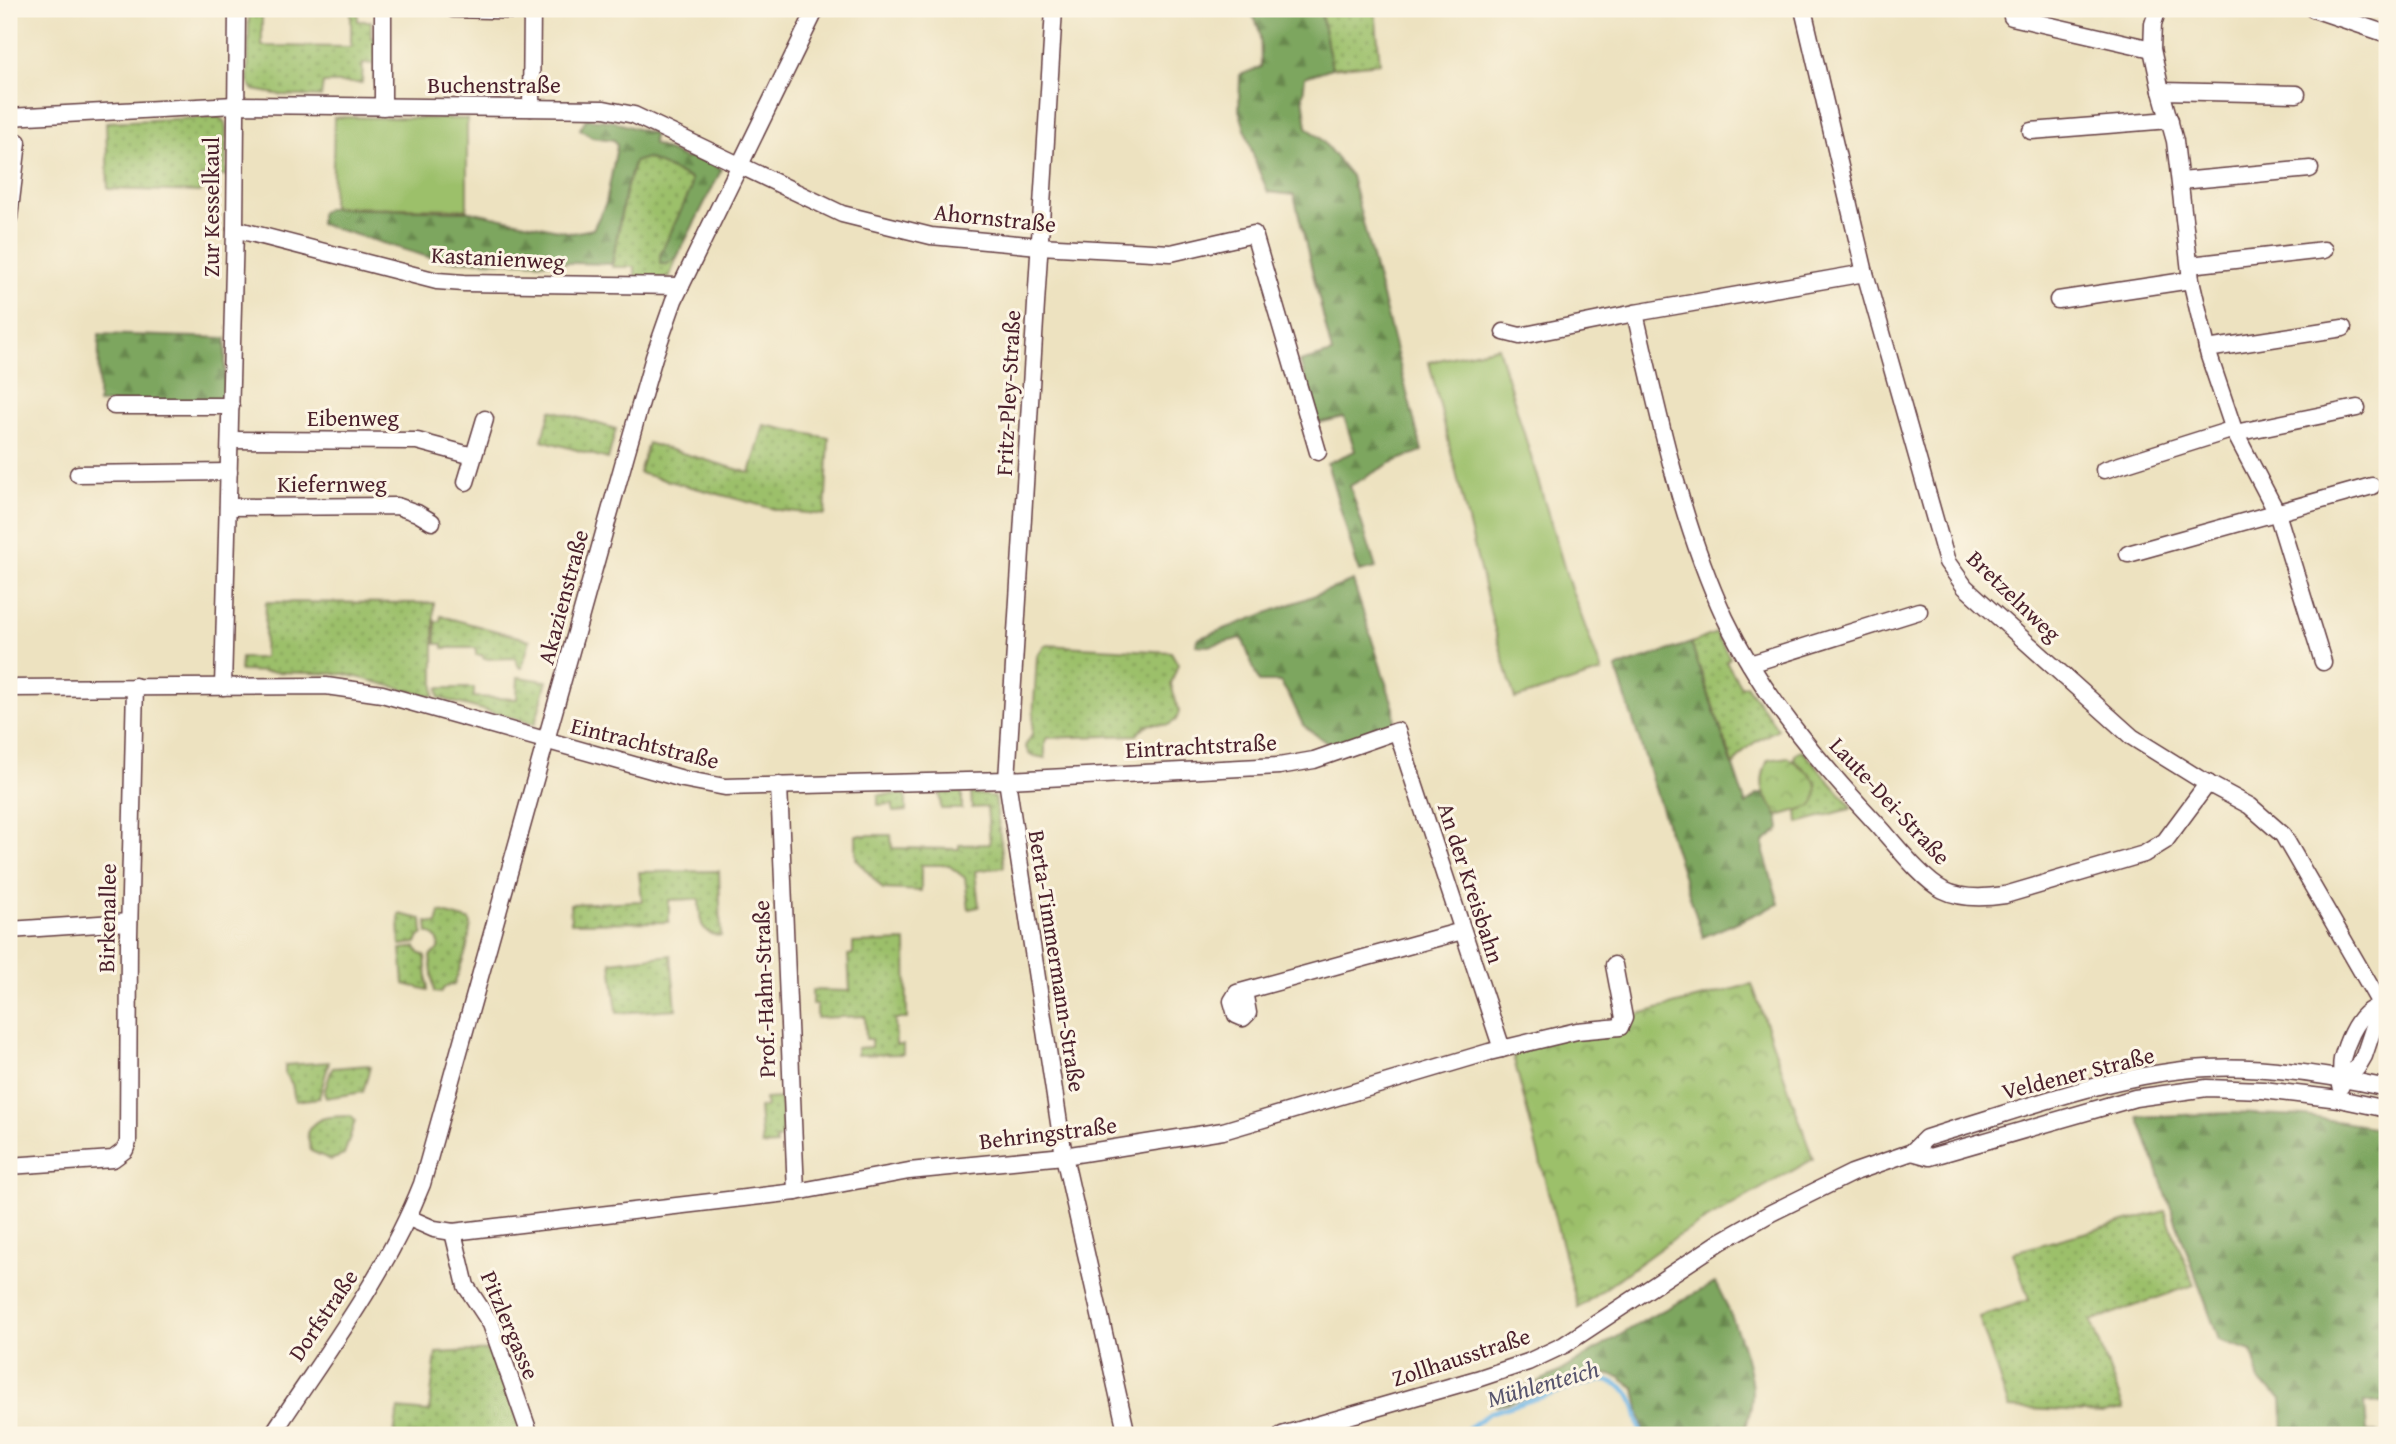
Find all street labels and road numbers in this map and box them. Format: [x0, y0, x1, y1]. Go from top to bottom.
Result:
street label: Buchenstraße [427, 68, 561, 101]
street label: Zur Kesselkaul [194, 137, 227, 277]
street label: Ahornstraße [932, 195, 1058, 240]
street label: Kastanienweg [430, 238, 566, 278]
street label: Fritz-Pley-Straße [987, 309, 1028, 477]
street label: Eibenweg [307, 401, 399, 434]
street label: Kiefernweg [277, 467, 387, 500]
street label: Akazienstraße [529, 526, 596, 668]
street label: Bretzelnweg [1960, 542, 2069, 649]
street label: Eintrachtstraße [567, 708, 723, 777]
street label: Eintrachtstraße [1124, 725, 1278, 766]
street label: Laute-Dei-Straße [1822, 729, 1958, 872]
street label: An der Kreisbahn [1430, 798, 1513, 968]
street label: Berta-Timmermann-Straße [1021, 828, 1094, 1094]
street label: Birkenallee [89, 863, 124, 973]
street label: Prof.-Hahn-Straße [744, 900, 783, 1078]
street label: Veldener Straße [1998, 1038, 2158, 1107]
street label: Behringstraße [977, 1108, 1119, 1157]
street label: Dorfstraße [280, 1262, 365, 1367]
street label: Pitzlergasse [473, 1265, 548, 1384]
street label: Zollhausstraße [1387, 1319, 1534, 1394]

